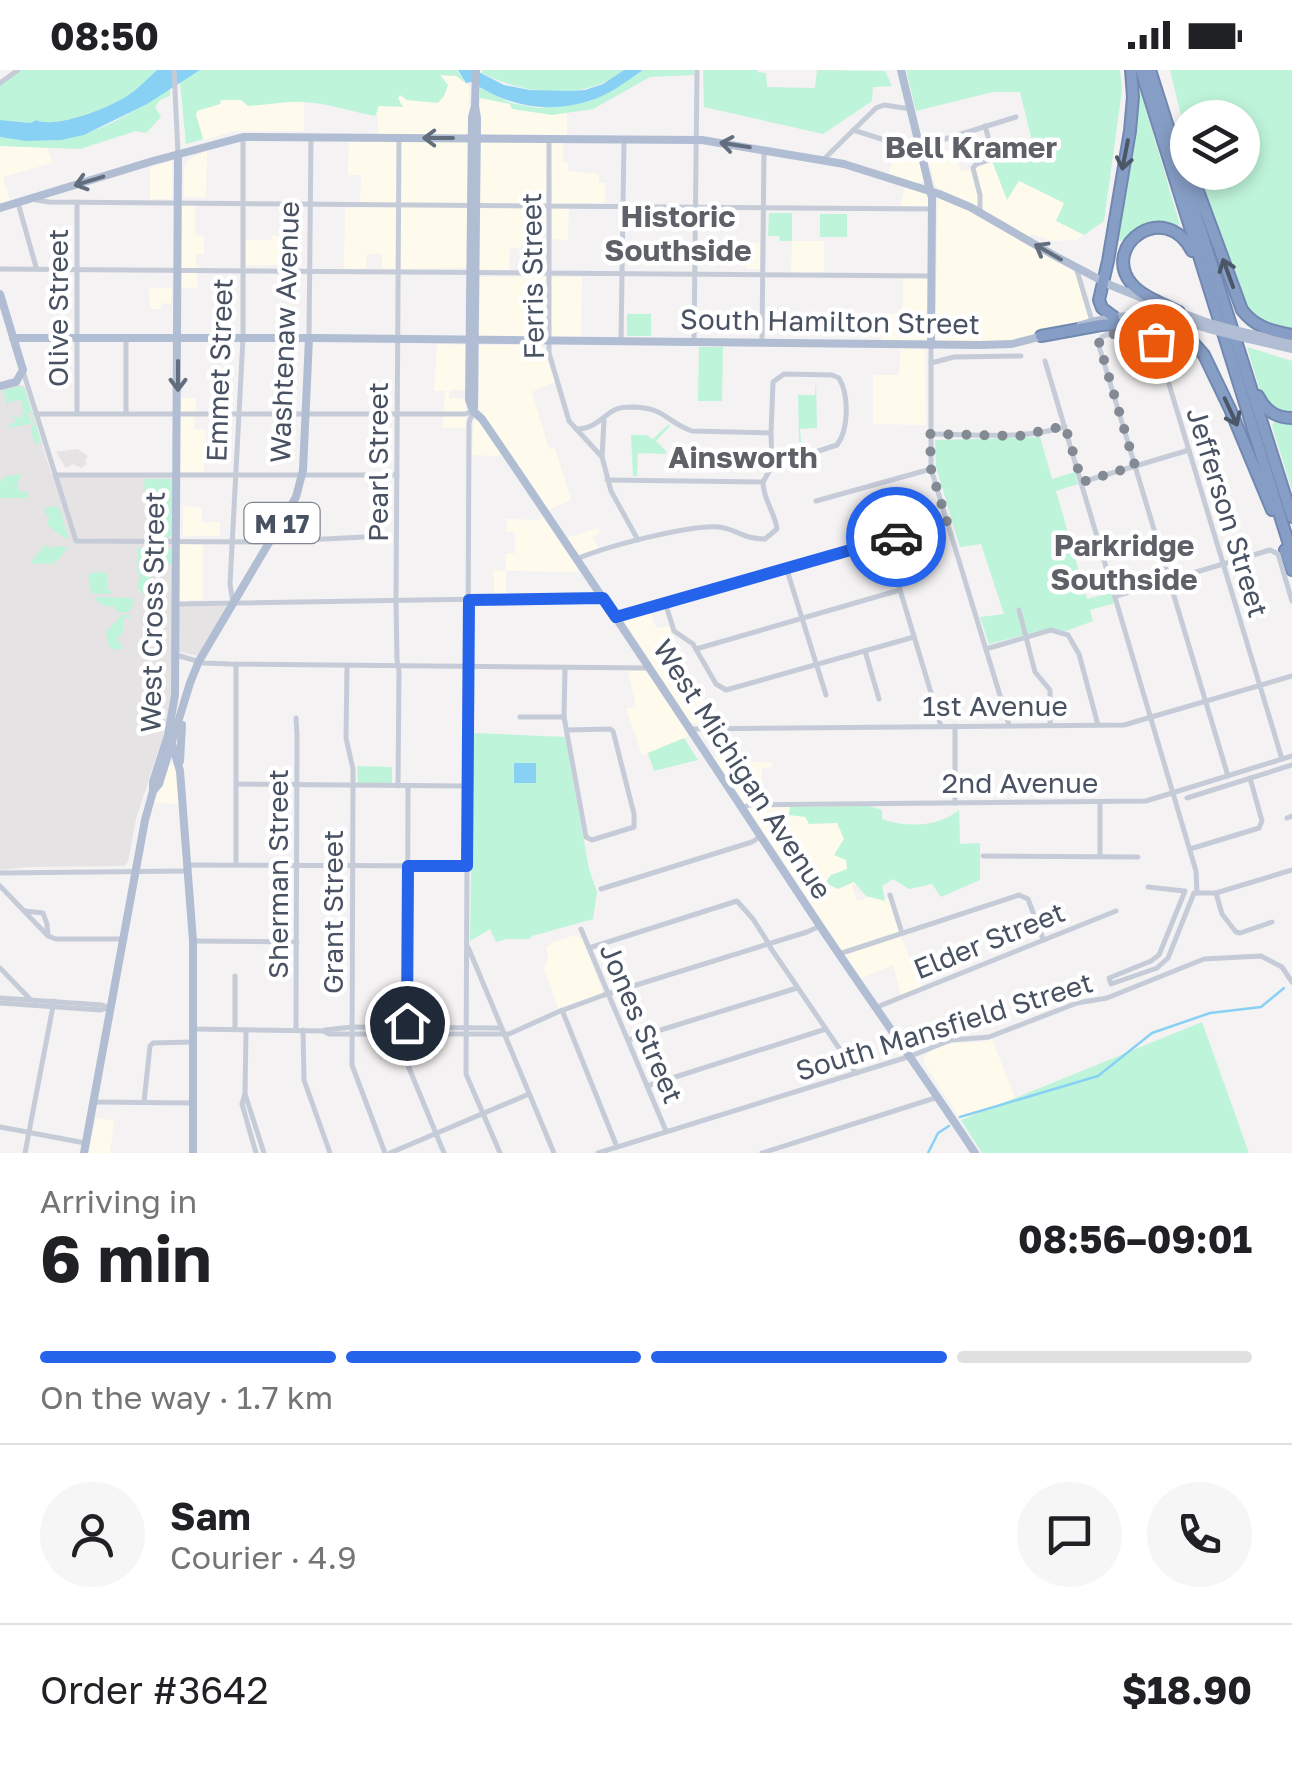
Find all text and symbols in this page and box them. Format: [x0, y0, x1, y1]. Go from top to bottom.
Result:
text: 08:50 [50, 13, 159, 58]
map controls [1170, 100, 1260, 190]
button: layers [1170, 100, 1260, 190]
one-way arrow [422, 128, 454, 148]
district label: Bell Kramer [885, 129, 1058, 165]
one-way arrow [719, 135, 752, 154]
one-way arrow [1115, 139, 1134, 171]
one-way arrow [74, 173, 105, 191]
street label: Ferris Street [514, 192, 550, 360]
district label: Historic Southside [604, 198, 752, 268]
street label: Washtenaw Avenue [263, 200, 305, 464]
street label: Olive Street [41, 229, 74, 387]
one-way arrow [1034, 241, 1063, 261]
one-way arrow [1218, 259, 1236, 290]
street label: Emmet Street [199, 277, 239, 463]
pin [1114, 299, 1199, 384]
street label: South Hamilton Street [680, 302, 980, 340]
icon: bag [1129, 314, 1184, 369]
one-way arrow [168, 360, 188, 392]
street label: Pearl Street [361, 382, 394, 542]
one-way arrow [1223, 396, 1241, 426]
street label: Jefferson Street [1180, 403, 1276, 621]
district label: Ainsworth [668, 439, 818, 475]
courier [846, 487, 946, 587]
street label: West Cross Street [133, 491, 171, 733]
road number: M 17 [244, 503, 320, 543]
icon: car [869, 510, 924, 565]
district label: Parkridge Southside [1050, 527, 1198, 597]
street label: West Michigan Avenue [647, 633, 839, 905]
street label: 1st Avenue [922, 689, 1068, 722]
street label: 2nd Avenue [942, 766, 1098, 799]
street label: Sherman Street [261, 769, 294, 979]
street label: Grant Street [316, 830, 349, 994]
street label: Elder Street [909, 895, 1069, 985]
street label: Jones Street [593, 938, 691, 1108]
street label: South Mansfield Street [792, 965, 1096, 1087]
pin [365, 981, 450, 1066]
icon: home [380, 996, 435, 1051]
text: Arriving in [40, 1182, 197, 1220]
text: 08:56–09:01 [1018, 1216, 1252, 1261]
text: 6 min [40, 1218, 212, 1296]
text: On the way · 1.7 km [40, 1378, 333, 1416]
button: person [40, 1482, 145, 1587]
button: chat [1017, 1482, 1122, 1587]
button: phone [1147, 1482, 1252, 1587]
text: Sam [170, 1493, 251, 1538]
text: Courier · 4.9 [170, 1538, 357, 1576]
text: Order #3642 [40, 1667, 269, 1712]
text: $18.90 [1122, 1667, 1252, 1712]

